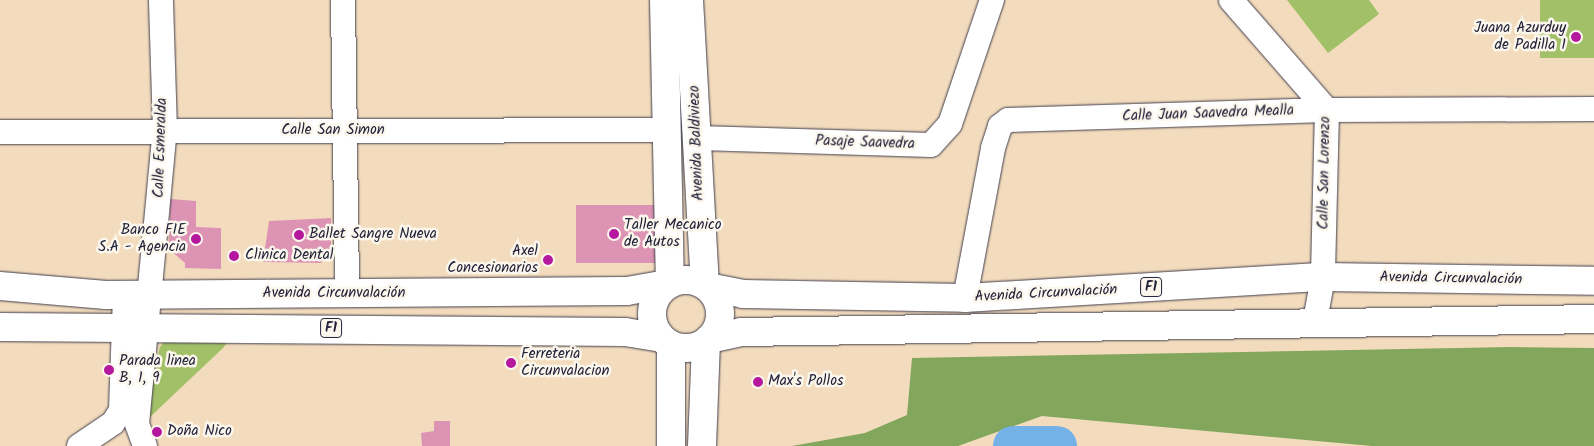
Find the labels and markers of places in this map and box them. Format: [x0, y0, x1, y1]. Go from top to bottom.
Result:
place label: Juana Azurduy de Padilla 1 [1474, 19, 1566, 54]
marker: Juana Azurduy de Padilla 1 [1570, 31, 1582, 43]
place label: Taller Mecanico de Autos [624, 216, 721, 251]
place label: Banco FIE S.A - Agencia [98, 221, 186, 256]
place label: Ballet Sangre Nueva [309, 226, 437, 244]
marker: Taller Mecanico de Autos [608, 228, 620, 240]
marker: Ballet Sangre Nueva [293, 229, 305, 241]
marker: Banco FIE S.A - Agencia [190, 233, 202, 245]
place label: Axel Concesionarios [447, 242, 538, 277]
place label: Clinica Dental [245, 247, 333, 265]
marker: Clinica Dental [227, 249, 241, 263]
marker: Axel Concesionarios [542, 254, 554, 266]
place label: Ferreteria Circunvalacion [521, 345, 610, 380]
place label: Parada linea B, 1, 9 [119, 352, 196, 387]
marker: Ferreteria Circunvalacion [505, 357, 517, 369]
marker: Parada linea B, 1, 9 [103, 364, 115, 376]
place label: Max's Pollos [768, 373, 843, 391]
marker: Max's Pollos [752, 376, 764, 388]
place label: Doña Nico [167, 423, 232, 441]
marker: Doña Nico [151, 426, 163, 438]

